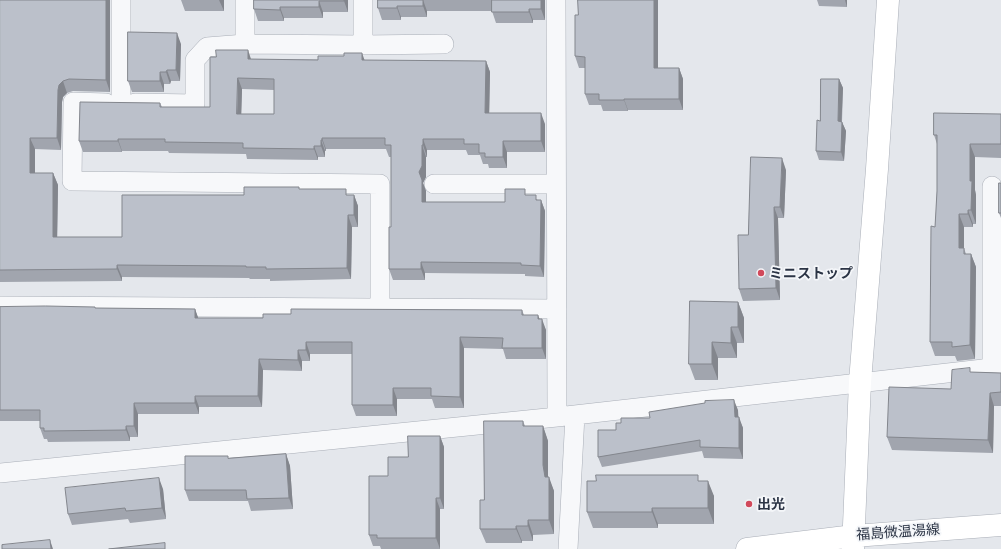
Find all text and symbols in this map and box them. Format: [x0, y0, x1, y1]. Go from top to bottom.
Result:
place label: ミニストップ [769, 265, 853, 281]
marker: ミニストップ [756, 268, 766, 278]
place label: 出光 [757, 496, 785, 512]
marker: 出光 [744, 499, 754, 509]
street label: 福島微温湯線 [856, 521, 940, 543]

